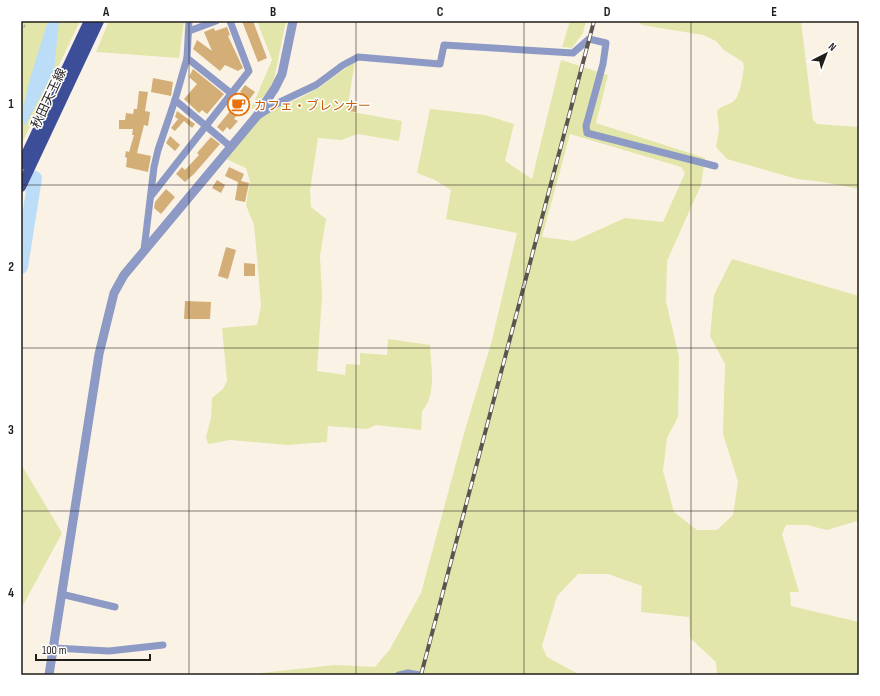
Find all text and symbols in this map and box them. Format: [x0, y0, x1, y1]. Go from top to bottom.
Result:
text: A [102, 4, 110, 20]
text: B [270, 4, 276, 20]
text: C [437, 4, 444, 20]
text: D [604, 4, 611, 20]
text: E [771, 4, 777, 20]
north arrow [806, 34, 846, 74]
text: N [826, 40, 839, 54]
street label: 秋田天王線 [28, 66, 70, 131]
cafe icon: カフェ・ブレンナー [225, 92, 251, 118]
text: 1 [8, 96, 14, 112]
place label: カフェ・ブレンナー [254, 98, 371, 114]
text: 2 [8, 259, 14, 275]
text: 3 [8, 422, 14, 438]
text: 4 [8, 585, 14, 601]
scale bar [36, 636, 150, 662]
text: 100 m [42, 643, 67, 658]

